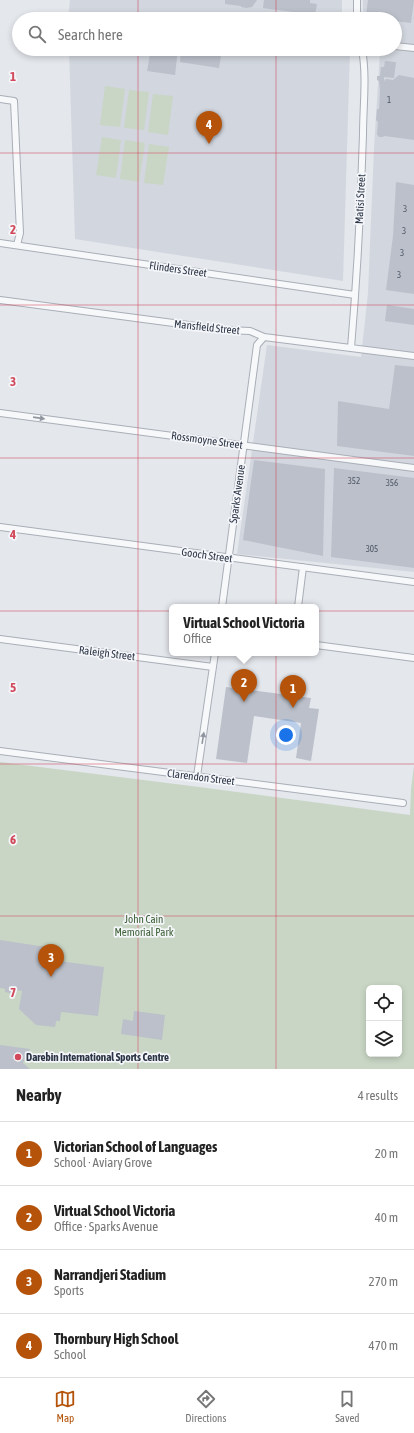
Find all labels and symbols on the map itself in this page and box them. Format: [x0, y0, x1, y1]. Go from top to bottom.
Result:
text: 1 [10, 69, 16, 84]
house number: 1 [387, 95, 391, 105]
pin: 4 [196, 111, 222, 144]
street label: Matisi Street [353, 174, 367, 224]
house number: 3 [403, 204, 407, 214]
text: 2 [10, 222, 16, 237]
house number: 3 [402, 226, 406, 236]
house number: 3 [400, 248, 404, 258]
street label: Flinders Street [148, 259, 208, 279]
house number: 3 [397, 270, 401, 280]
street label: Mansfield Street [174, 318, 240, 336]
text: 3 [10, 374, 16, 389]
one-way arrow [33, 415, 45, 421]
street label: Rossmoyne Street [171, 429, 243, 451]
street label: Sparks Avenue [227, 464, 247, 524]
house number: 352 [348, 476, 360, 486]
house number: 356 [386, 478, 398, 488]
text: 4 [9, 527, 16, 542]
house number: 305 [366, 544, 378, 554]
street label: Gooch Street [181, 545, 233, 565]
street label: Raleigh Street [78, 644, 136, 662]
pin: 2 [231, 669, 257, 702]
pin: 1 [280, 675, 306, 708]
text: 5 [10, 680, 16, 695]
your location [276, 725, 296, 745]
one-way arrow [200, 732, 206, 744]
street label: Clarendon Street [167, 767, 235, 787]
text: 6 [10, 832, 16, 847]
park label: John Cain Memorial Park [114, 913, 174, 938]
pin: 3 [38, 944, 64, 977]
text: 7 [10, 985, 16, 1000]
place label: Darebin International Sports Centre [26, 1051, 169, 1063]
marker: Darebin International Sports Centre [13, 1052, 23, 1062]

